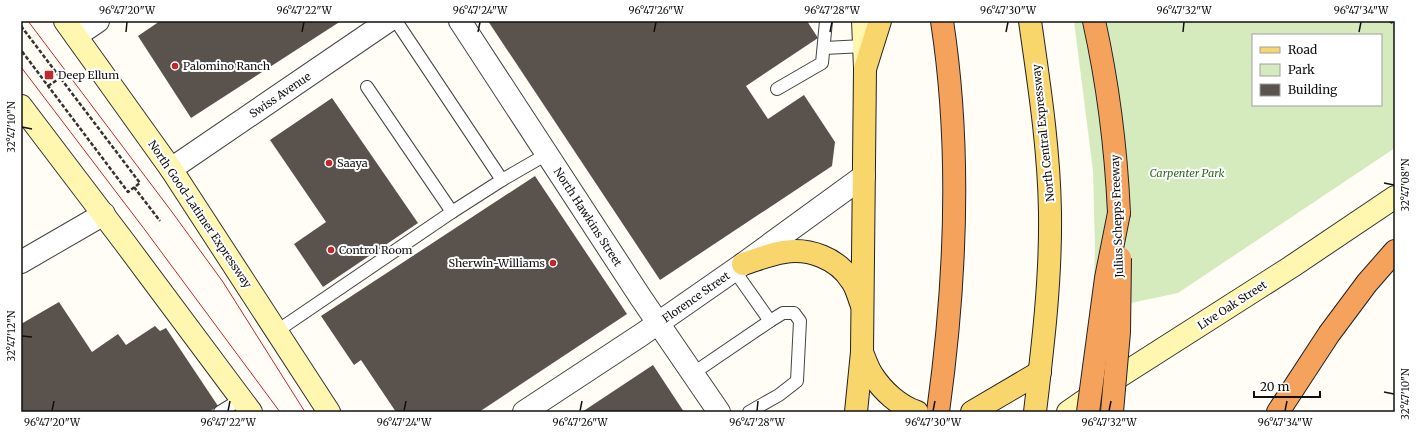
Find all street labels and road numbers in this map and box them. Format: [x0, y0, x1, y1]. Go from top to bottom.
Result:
street label: North Central Expressway [1029, 63, 1057, 202]
street label: Swiss Avenue [247, 69, 314, 121]
street label: North Good-Latimer Expressway [145, 137, 255, 291]
street label: Julius Schepps Freeway [1108, 154, 1126, 279]
street label: North Hawkins Street [551, 165, 626, 270]
street label: Florence Street [659, 268, 733, 326]
street label: Live Oak Street [1195, 277, 1270, 333]

